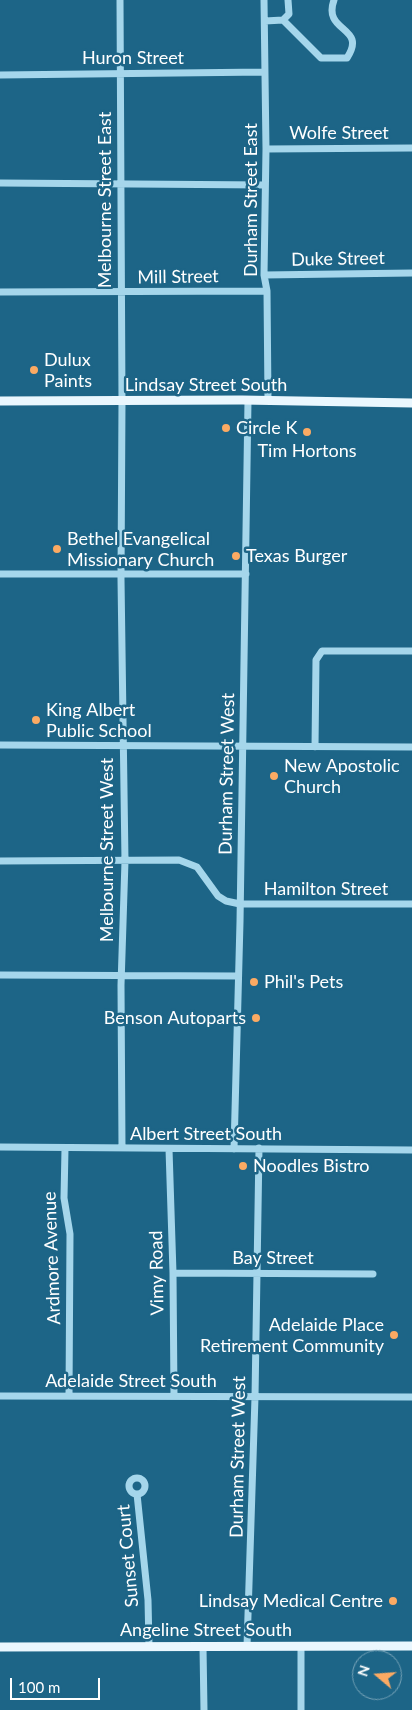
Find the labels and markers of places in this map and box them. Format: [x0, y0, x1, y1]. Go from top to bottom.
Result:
place label: Dulux Paints [44, 349, 92, 392]
marker: Dulux Paints [28, 364, 40, 376]
place label: Circle K [236, 417, 297, 439]
marker: Circle K [220, 422, 232, 434]
marker: Tim Hortons [301, 426, 313, 438]
place label: Tim Hortons [258, 440, 356, 462]
place label: Bethel Evangelical Missionary Church [67, 528, 214, 570]
marker: Bethel Evangelical Missionary Church [51, 543, 63, 555]
place label: Texas Burger [246, 545, 347, 567]
marker: Texas Burger [230, 550, 242, 562]
place label: King Albert Public School [46, 699, 152, 742]
marker: King Albert Public School [30, 714, 42, 726]
place label: New Apostolic Church [284, 755, 400, 798]
marker: New Apostolic Church [268, 770, 280, 782]
place label: Phil's Pets [264, 971, 343, 993]
marker: Phil's Pets [248, 976, 260, 988]
place label: Benson Autoparts [104, 1007, 246, 1029]
marker: Benson Autoparts [250, 1012, 262, 1024]
place label: Noodles Bistro [253, 1155, 370, 1177]
marker: Noodles Bistro [237, 1160, 249, 1172]
place label: Adelaide Place Retirement Community [200, 1314, 384, 1356]
marker: Adelaide Place Retirement Community [388, 1329, 400, 1341]
place label: Lindsay Medical Centre [199, 1590, 383, 1612]
marker: Lindsay Medical Centre [387, 1595, 399, 1607]

